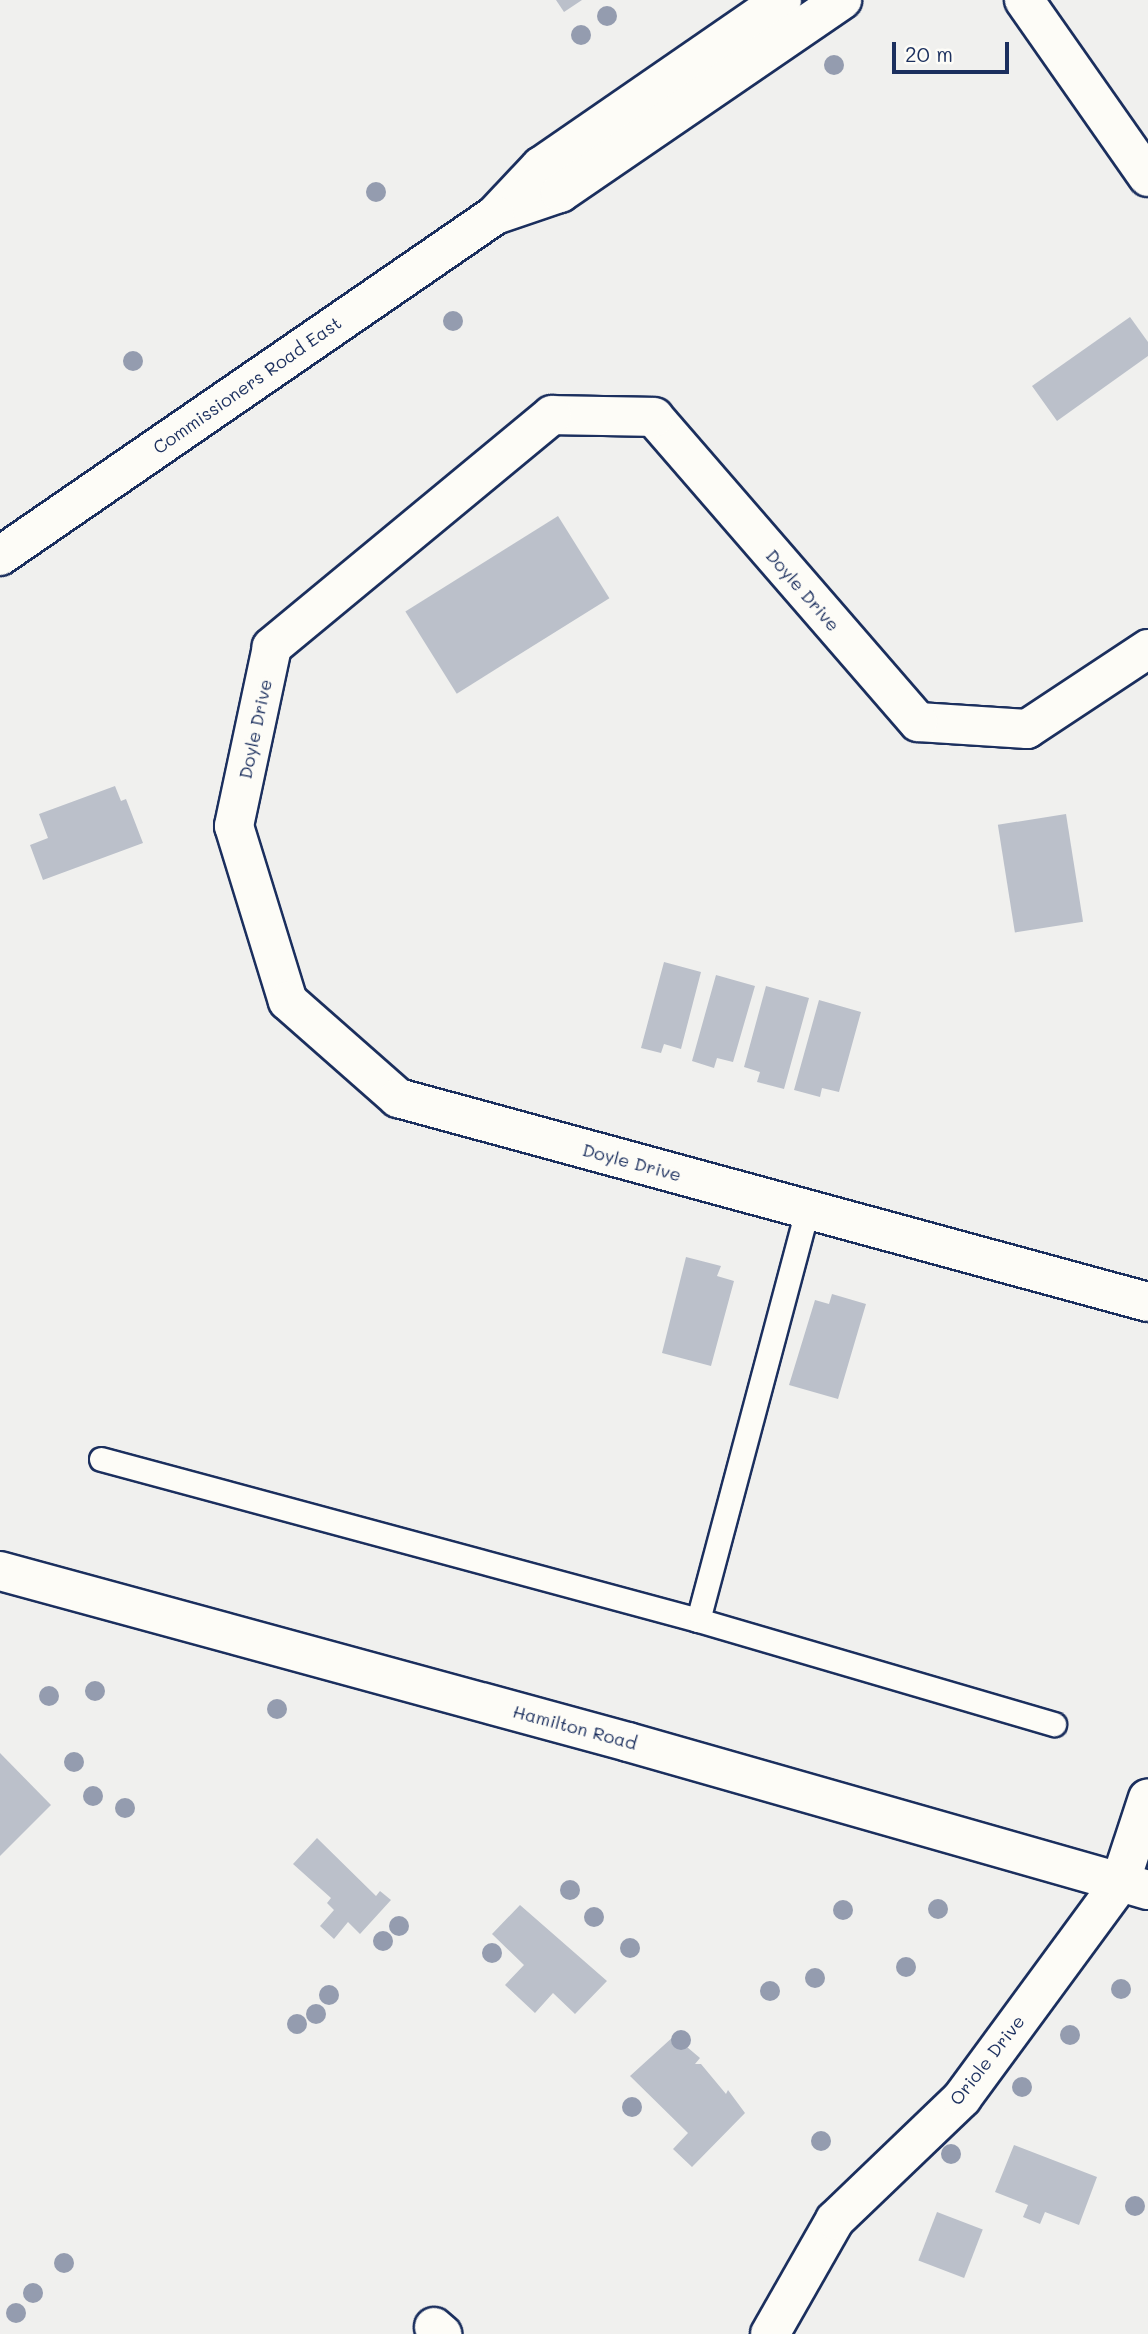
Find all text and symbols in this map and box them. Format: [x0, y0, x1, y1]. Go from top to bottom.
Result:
scale bar [896, 28, 1013, 72]
text: 20 m [905, 40, 953, 67]
street label: Commissioners Road East [149, 312, 345, 458]
street label: Doyle Drive [762, 545, 844, 635]
street label: Doyle Drive [234, 677, 276, 781]
street label: Doyle Drive [580, 1138, 684, 1186]
street label: Hamilton Road [511, 1700, 639, 1754]
street label: Oriole Drive [945, 2011, 1029, 2109]

